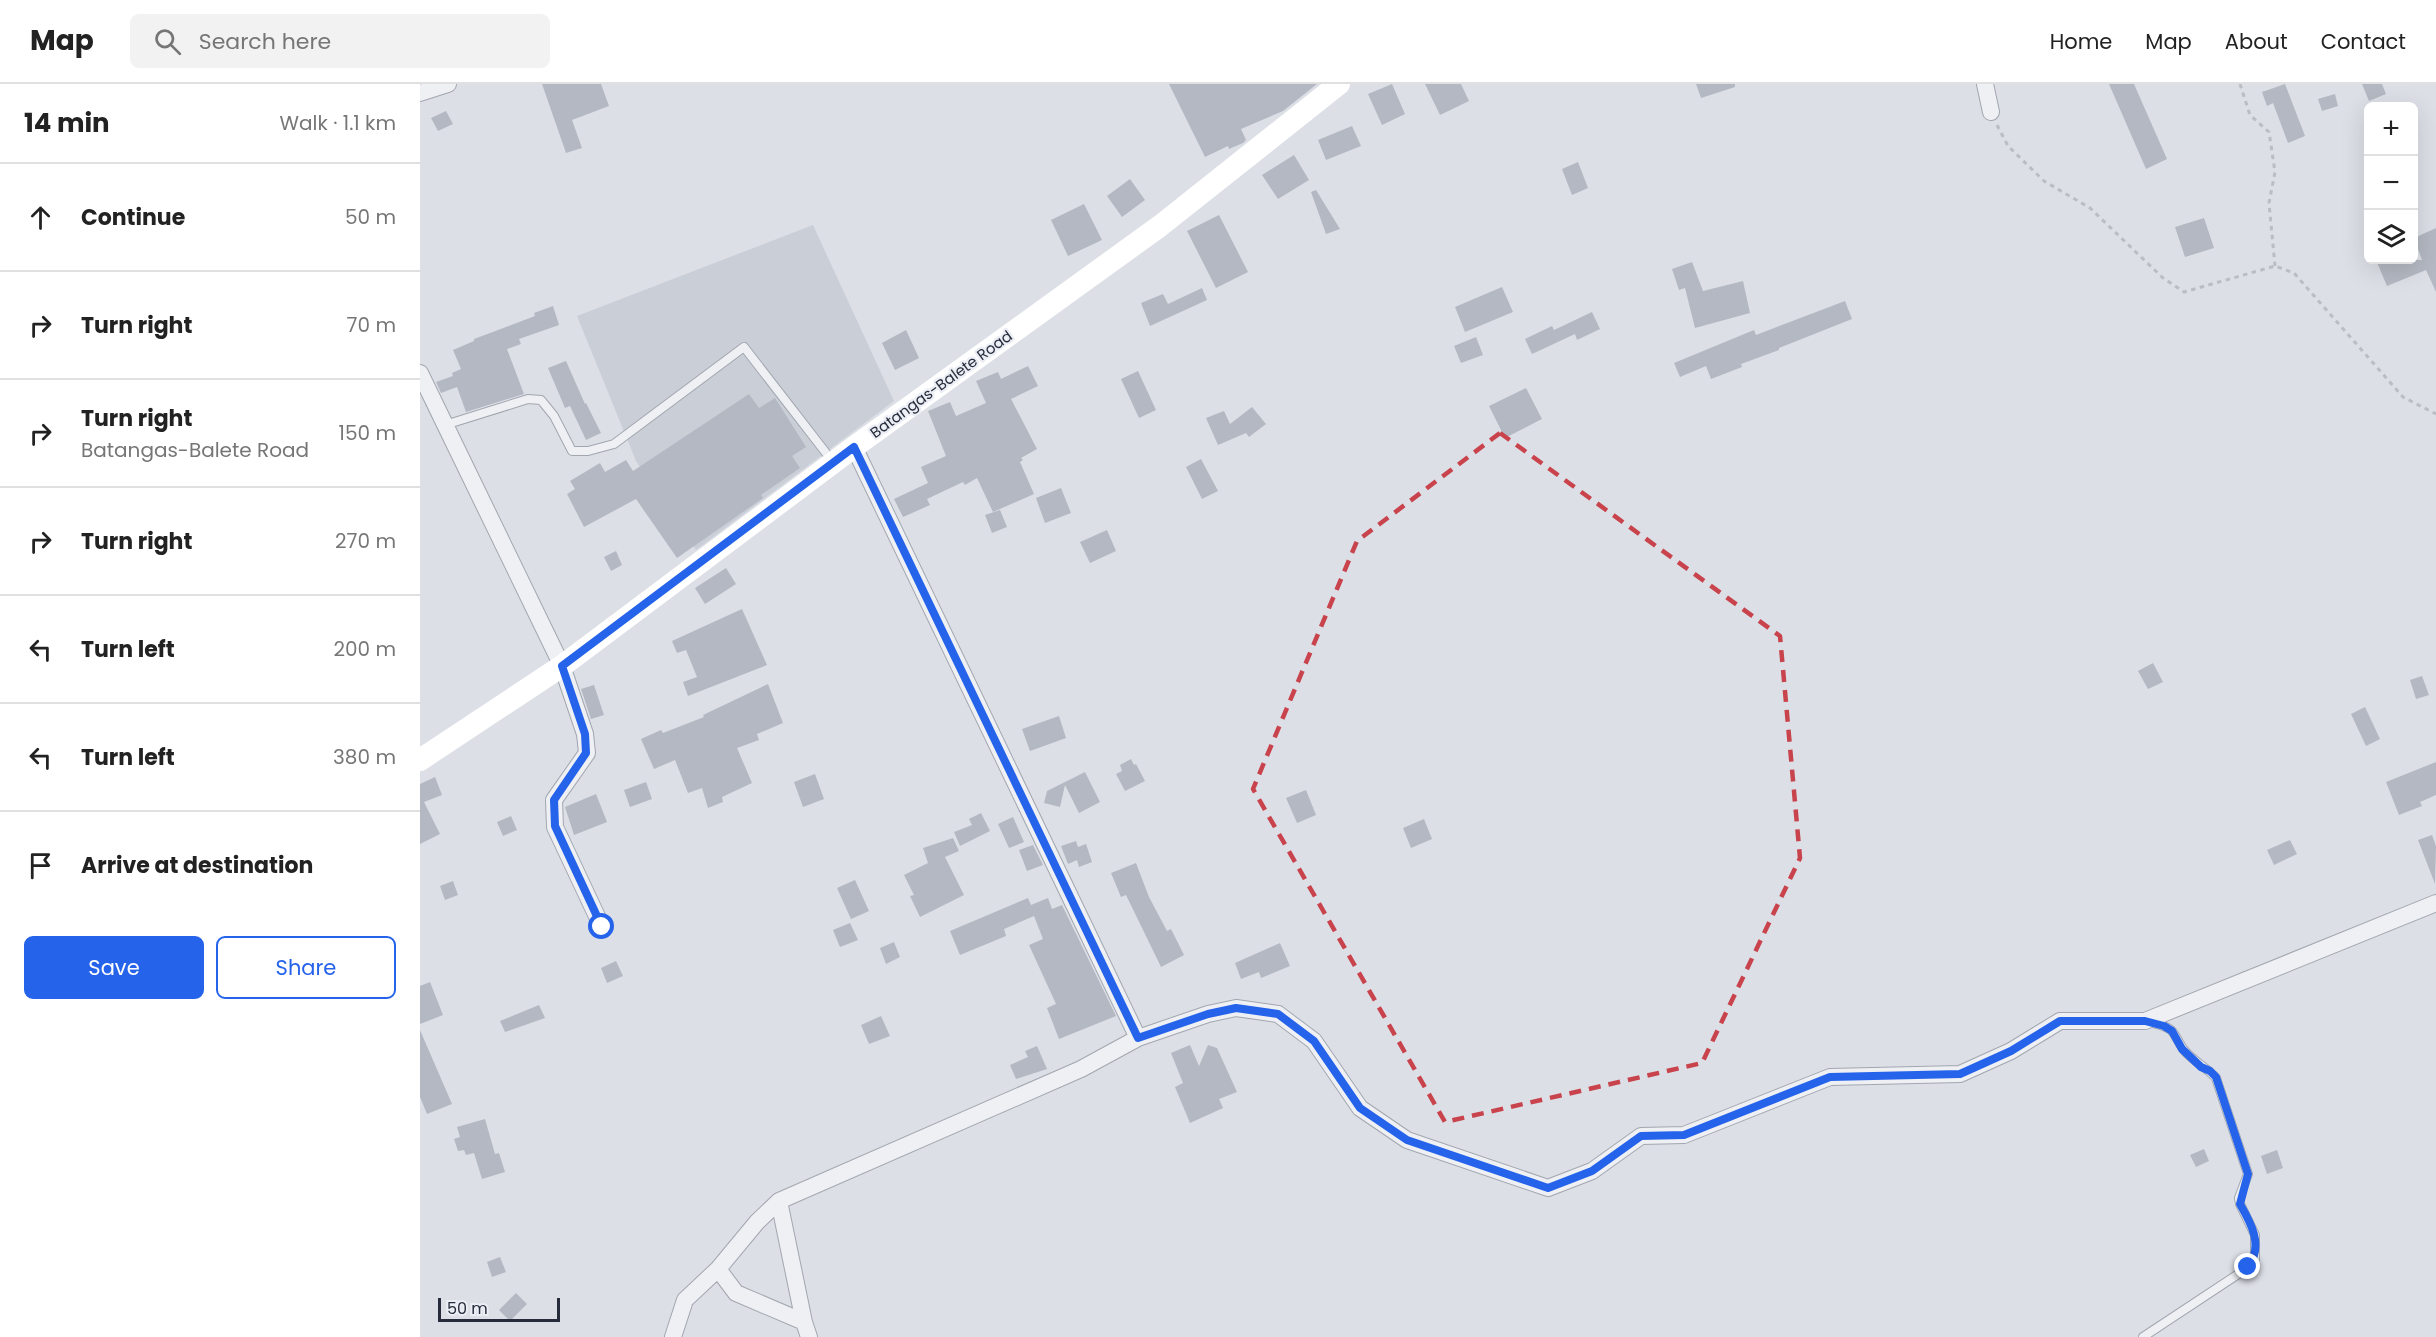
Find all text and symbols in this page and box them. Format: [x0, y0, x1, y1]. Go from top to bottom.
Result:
search box [130, 14, 550, 68]
text: Map [30, 21, 94, 60]
icon: search [151, 25, 184, 58]
text: Search here [199, 26, 331, 57]
text: Home [2050, 27, 2112, 56]
text: Map [2145, 27, 2192, 56]
text: About [2225, 27, 2288, 56]
text: Contact [2321, 27, 2406, 56]
map controls [2364, 102, 2418, 264]
button: + [2364, 102, 2418, 156]
text: 14 min [24, 105, 110, 141]
text: Walk · 1.1 km [280, 109, 396, 137]
button: − [2364, 156, 2418, 210]
icon: ahead [24, 201, 57, 234]
text: Continue [81, 202, 185, 233]
text: 50 m [345, 203, 396, 231]
button: layers [2364, 210, 2418, 264]
icon: right [24, 309, 57, 342]
text: Turn right [81, 310, 192, 341]
text: 70 m [347, 311, 396, 339]
street label: Batangas-Balete Road [866, 325, 1016, 443]
text: Turn right [81, 403, 192, 434]
icon: right [24, 417, 57, 450]
text: 150 m [339, 419, 396, 447]
text: Batangas-Balete Road [81, 436, 309, 464]
icon: right [24, 525, 57, 558]
text: Turn right [81, 526, 192, 557]
text: 270 m [335, 527, 396, 555]
icon: left [24, 633, 57, 666]
text: Turn left [81, 634, 175, 665]
text: 200 m [333, 635, 396, 663]
icon: left [24, 741, 57, 774]
text: Turn left [81, 742, 175, 773]
text: 380 m [333, 743, 396, 771]
icon: arrive [24, 849, 57, 882]
text: Arrive at destination [81, 850, 313, 881]
route start [588, 913, 614, 939]
button: Save [24, 936, 204, 999]
button: Share [216, 936, 396, 999]
route end [2234, 1253, 2260, 1279]
scale bar [438, 1295, 560, 1322]
text: 50 m [447, 1297, 488, 1320]

